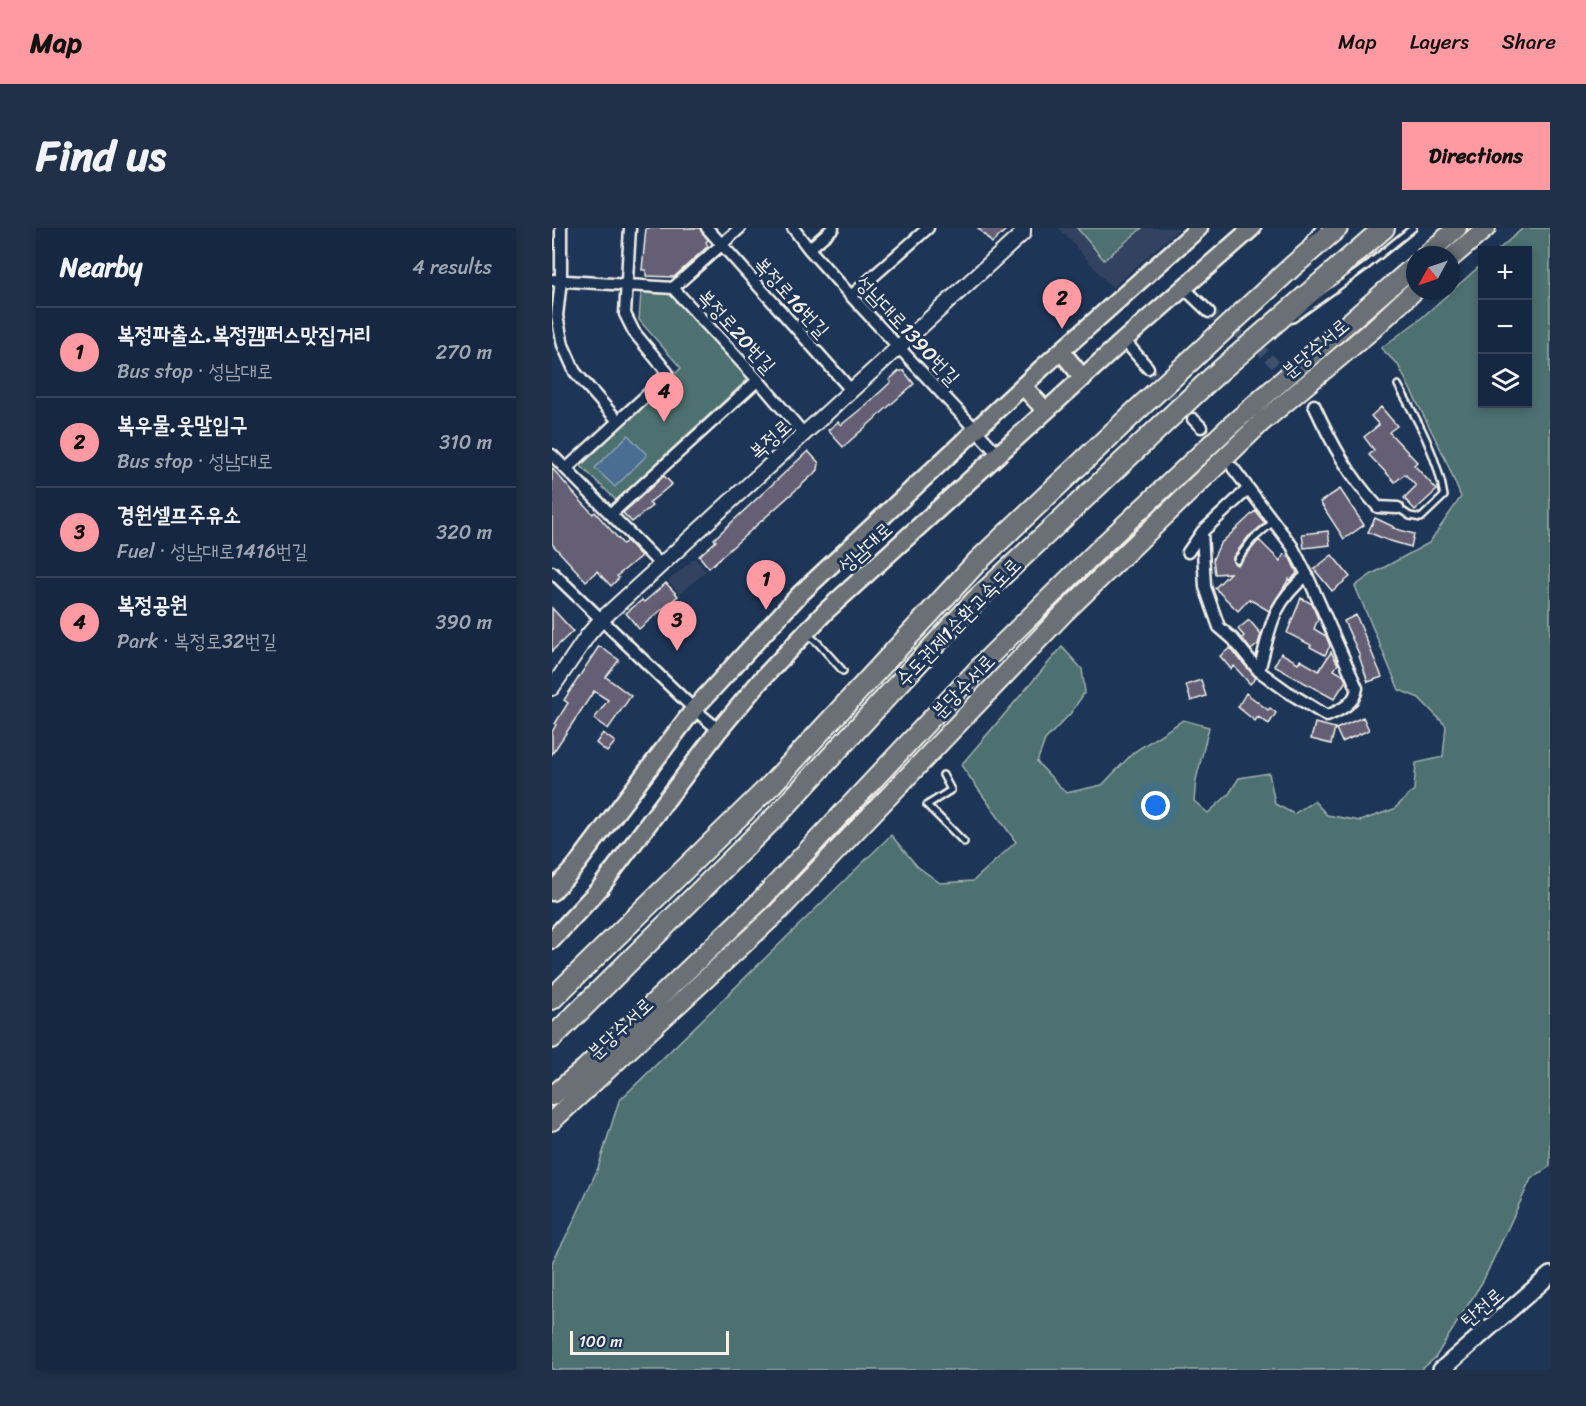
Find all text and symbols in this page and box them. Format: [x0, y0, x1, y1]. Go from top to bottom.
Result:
text: Map [30, 18, 82, 67]
text: Map [1338, 23, 1377, 61]
text: Layers [1410, 23, 1469, 61]
text: Share [1502, 23, 1556, 61]
text: Find us [36, 119, 166, 193]
button: Directions [1402, 122, 1550, 190]
text: Nearby [60, 244, 142, 290]
north arrow [1406, 246, 1460, 300]
map controls [1478, 246, 1532, 408]
button: + [1478, 246, 1532, 300]
street label: 복정로16번길 [745, 248, 838, 346]
text: 4 results [412, 250, 492, 285]
street label: 성남대로1390번길 [847, 267, 969, 394]
pin: 2 [1042, 279, 1082, 329]
street label: 복정로20번길 [689, 281, 785, 382]
button: − [1478, 300, 1532, 354]
street label: 분당수서로 [1273, 309, 1357, 388]
text: 복정파출소.복정캠퍼스맛집거리 [117, 315, 372, 354]
text: 1 [75, 335, 84, 370]
text: 270 m [436, 335, 492, 370]
text: Bus stop · 성남대로 [117, 354, 273, 389]
button: layers [1478, 354, 1532, 408]
pin: 4 [644, 372, 684, 422]
text: 복우물.웃말입구 [117, 405, 248, 444]
street label: 복정로 [741, 410, 800, 469]
text: 2 [74, 425, 85, 460]
text: 310 m [439, 425, 492, 460]
text: Bus stop · 성남대로 [117, 444, 273, 479]
text: 경원셀프주유소 [117, 495, 241, 534]
street label: 성남대로 [830, 513, 901, 582]
text: 3 [74, 515, 85, 550]
text: 320 m [436, 515, 492, 550]
text: Fuel · 성남대로1416번길 [117, 534, 308, 569]
street label: 수도권제1순환고속도로 [887, 549, 1030, 695]
pin: 1 [746, 560, 786, 610]
text: 복정공원 [117, 585, 188, 624]
pin: 3 [658, 602, 696, 651]
text: 4 [73, 605, 86, 640]
text: 390 m [436, 605, 492, 640]
text: Park · 복정로32번길 [117, 624, 277, 659]
street label: 분당수서로 [923, 645, 1004, 727]
your location [1141, 791, 1170, 820]
street label: 분당수서로 [579, 988, 662, 1069]
street label: 탄천로 [1453, 1278, 1512, 1336]
text: 100 m [579, 1327, 623, 1356]
scale bar [570, 1328, 729, 1356]

